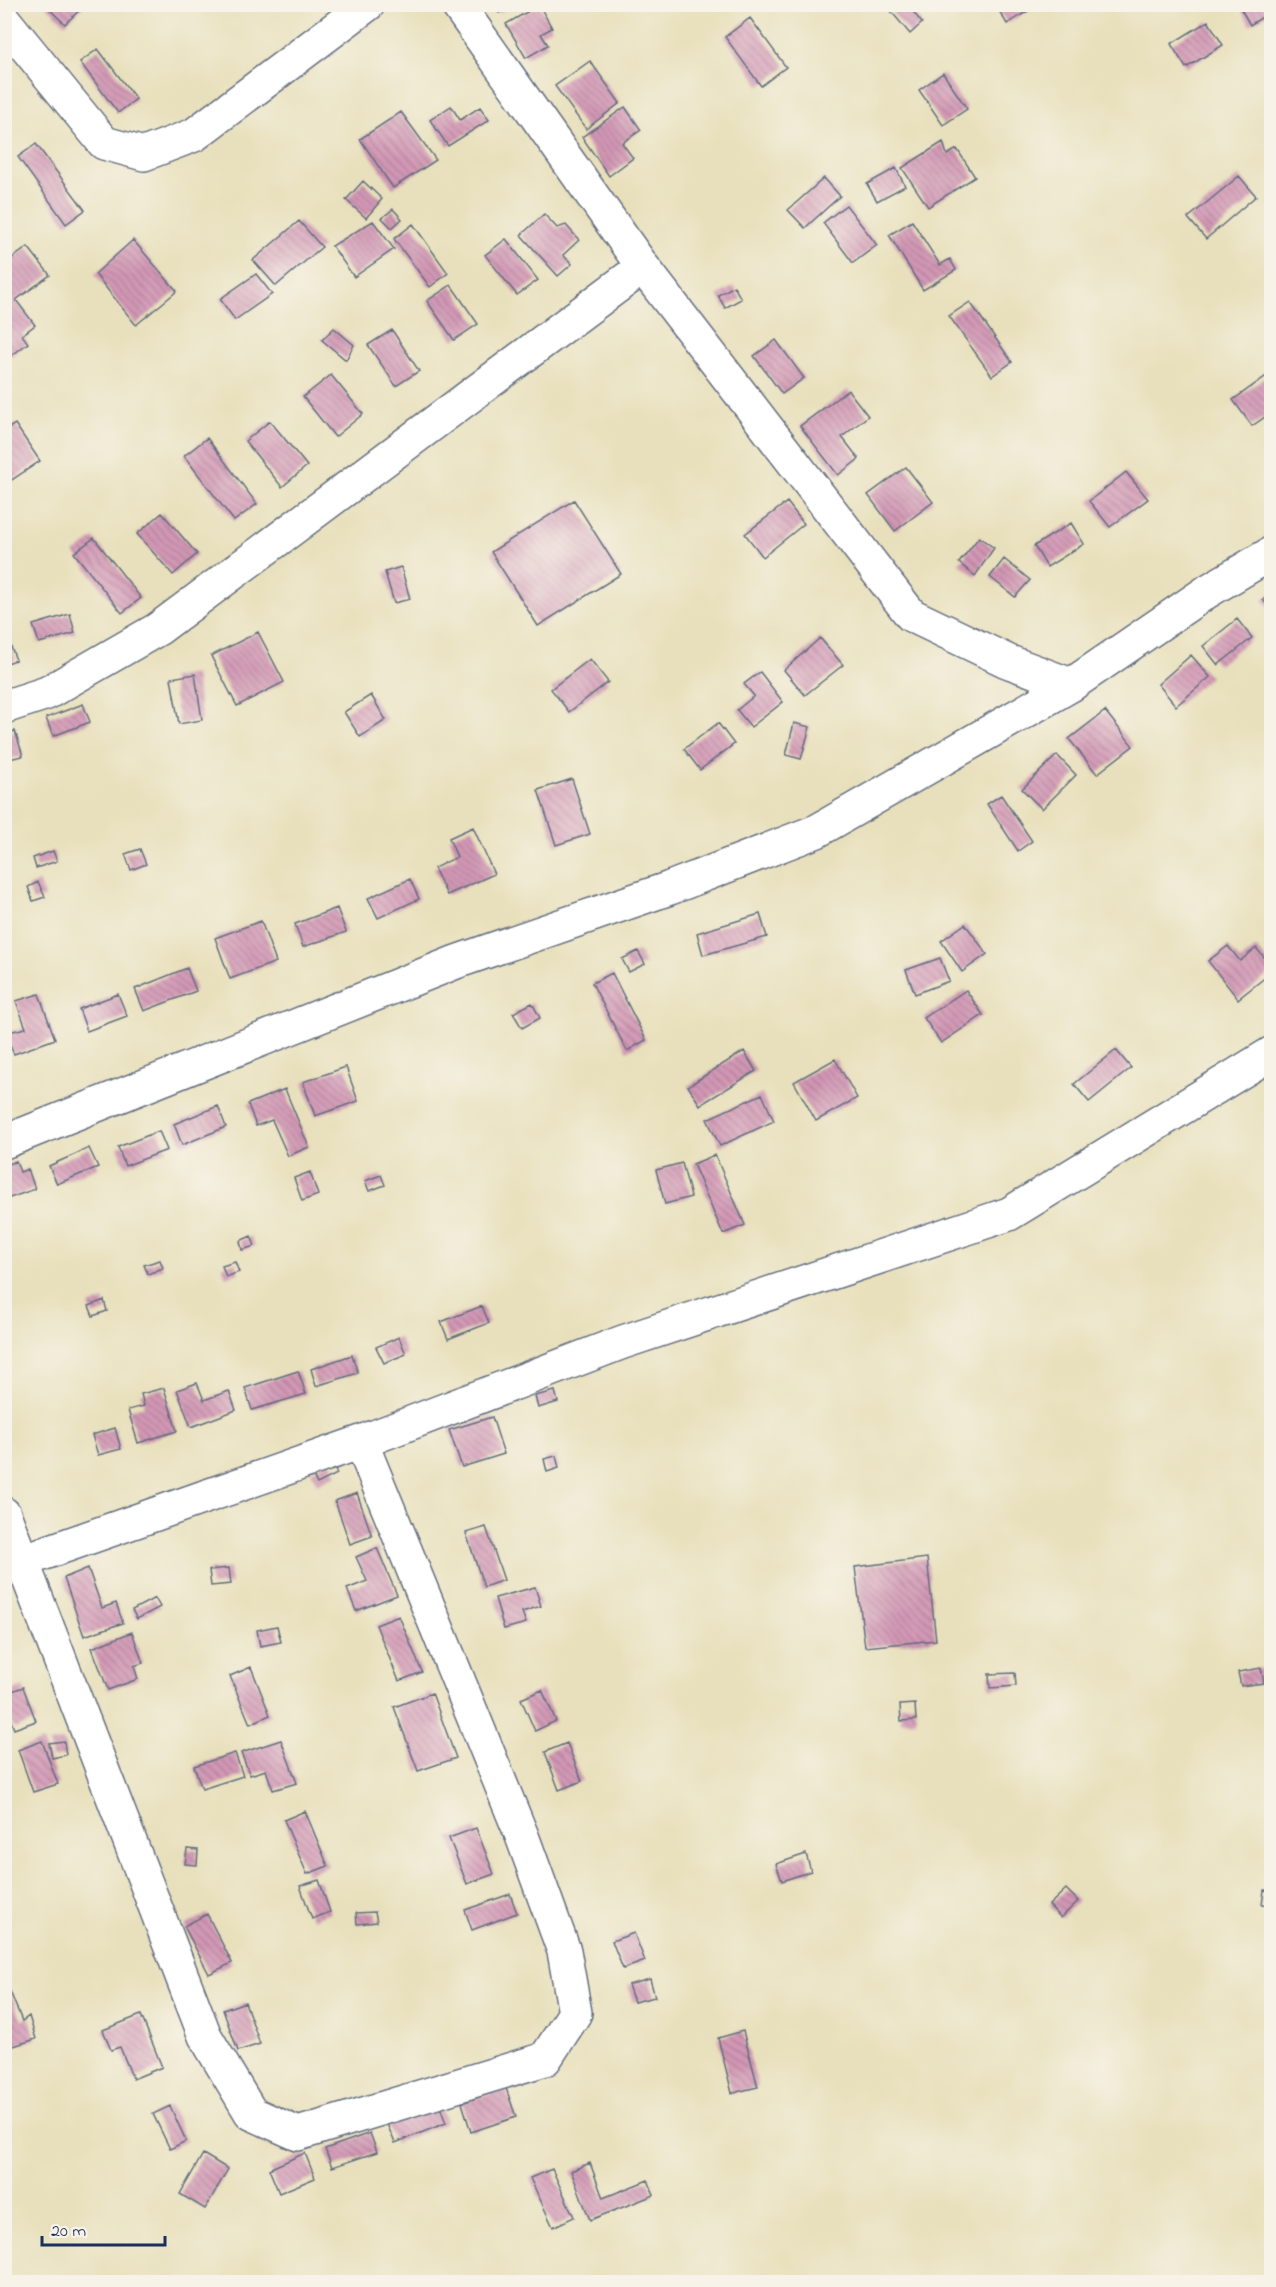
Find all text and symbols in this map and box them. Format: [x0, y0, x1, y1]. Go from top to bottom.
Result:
scale bar [42, 2209, 165, 2247]
text: 20 m [51, 2219, 86, 2245]

